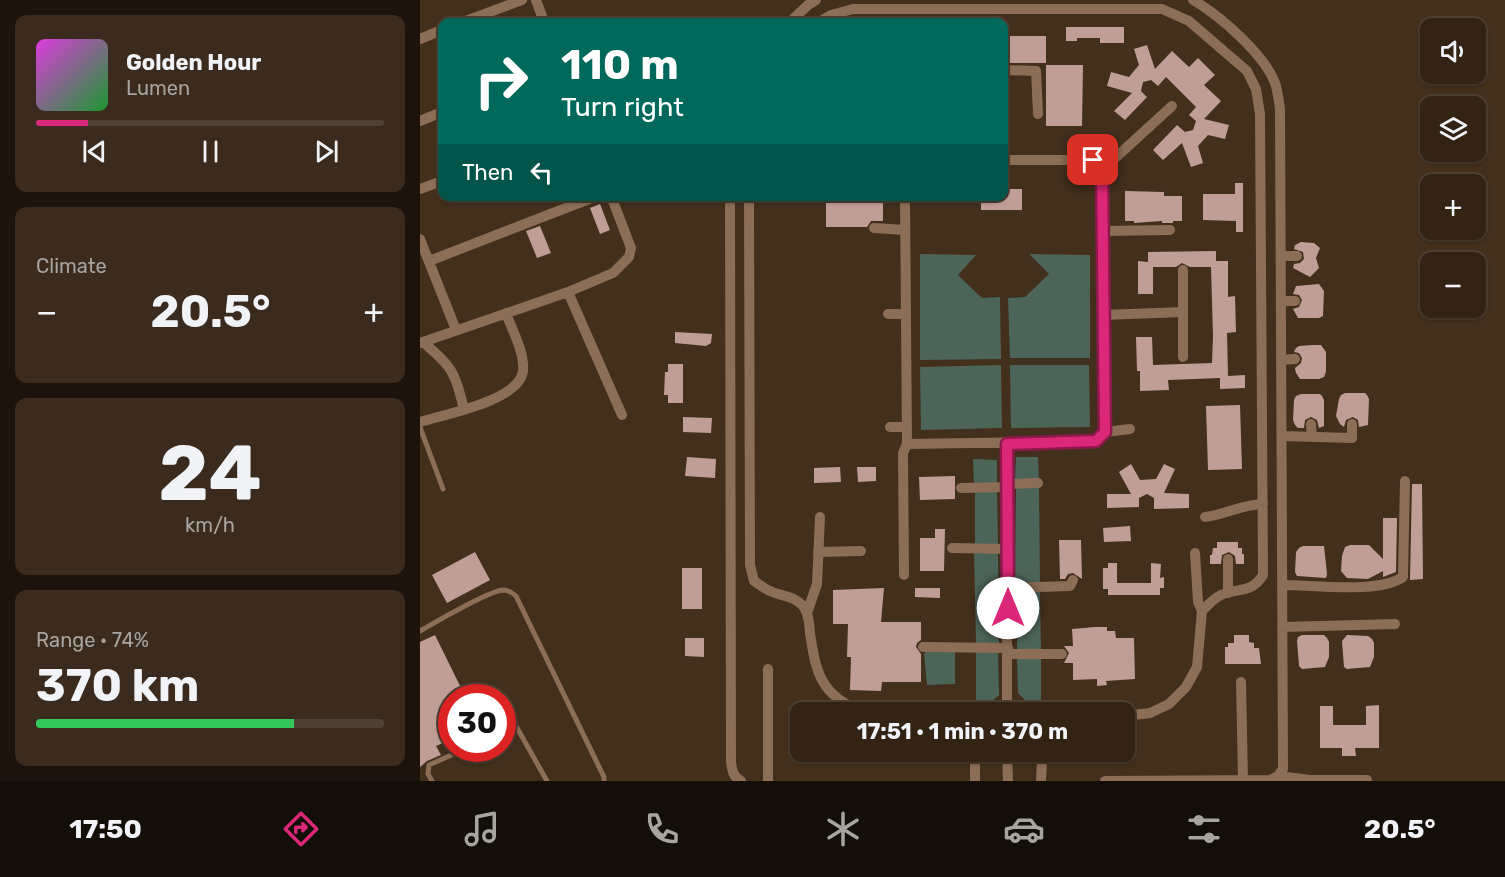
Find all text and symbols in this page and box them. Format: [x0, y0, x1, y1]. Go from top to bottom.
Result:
map controls [1420, 18, 1486, 318]
button: sound [1420, 18, 1486, 84]
text: 110 m [561, 40, 679, 90]
icon: right [462, 42, 540, 120]
text: Golden Hour [126, 49, 261, 76]
text: Lumen [126, 76, 190, 100]
text: Turn right [561, 91, 684, 123]
button: layers [1420, 96, 1486, 162]
pin [1067, 134, 1118, 185]
icon: previous [78, 135, 111, 168]
icon: pause [194, 135, 227, 168]
icon: next [310, 135, 343, 168]
icon: arrive [1076, 143, 1109, 176]
icon: left [525, 156, 558, 189]
text: Then [462, 159, 513, 186]
button: + [1420, 174, 1486, 240]
button: − [1420, 252, 1486, 318]
text: Climate [36, 254, 107, 278]
text: 20.5° [151, 285, 270, 338]
text: − [36, 292, 57, 331]
text: + [363, 292, 384, 331]
text: 24 [158, 427, 262, 520]
text: km/h [185, 513, 235, 537]
position arrow [976, 576, 1040, 640]
text: Range · 74% [36, 628, 149, 652]
text: 370 km [36, 659, 199, 712]
speed limit sign: 30 [438, 684, 516, 762]
text: 17:51 · 1 min · 370 m [857, 718, 1068, 745]
icon: directions [280, 808, 322, 850]
icon: music [461, 808, 503, 850]
icon: phone [641, 808, 683, 850]
icon: climate [822, 808, 864, 850]
icon: car [1003, 808, 1045, 850]
icon: filters [1183, 808, 1225, 850]
text: 17:50 [69, 813, 142, 845]
text: 20.5° [1364, 813, 1436, 845]

